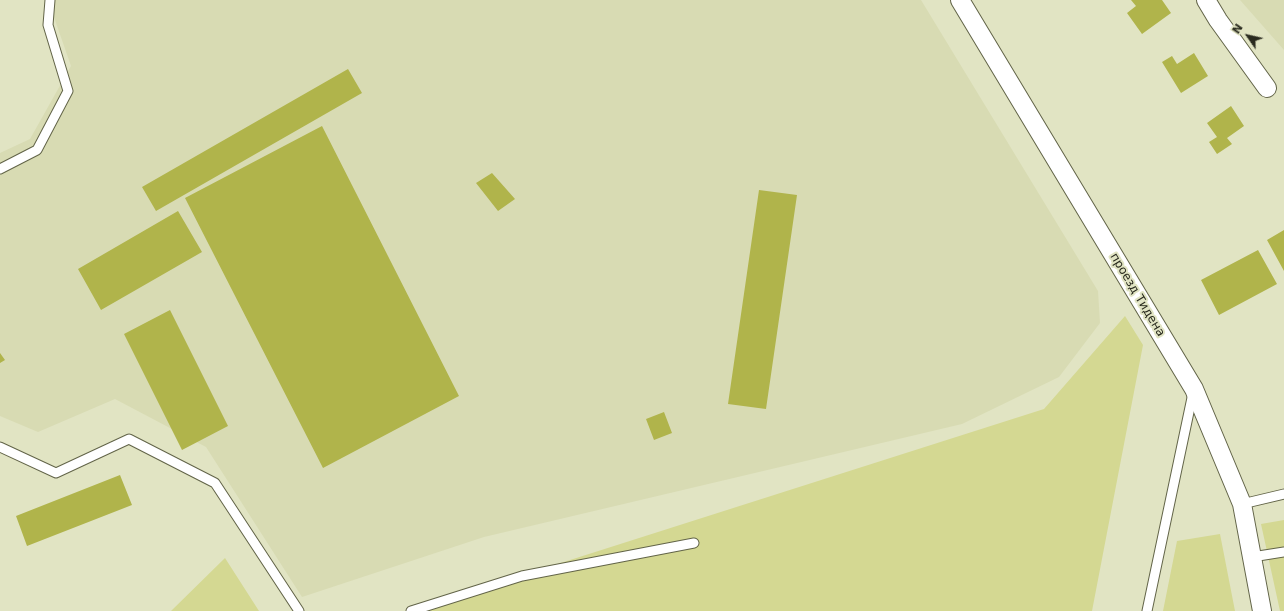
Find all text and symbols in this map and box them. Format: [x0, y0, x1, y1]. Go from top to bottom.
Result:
north arrow [1228, 16, 1268, 56]
text: N [1230, 22, 1246, 36]
street label: проезд Тидена [1106, 251, 1168, 339]

